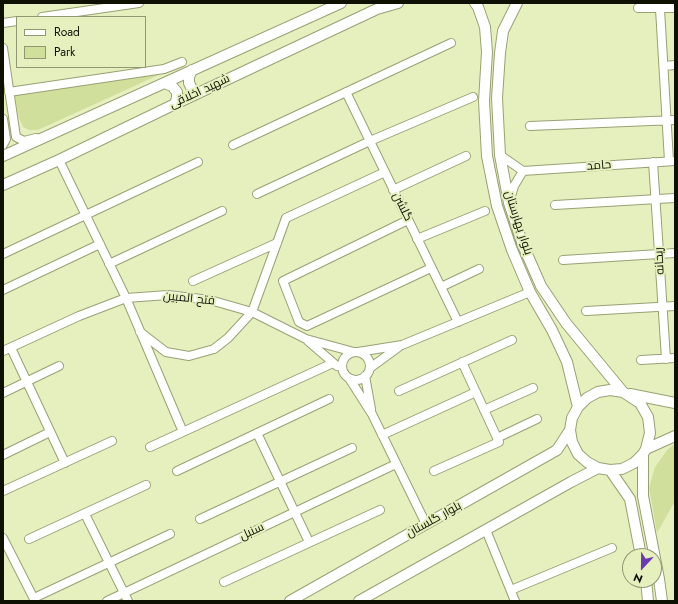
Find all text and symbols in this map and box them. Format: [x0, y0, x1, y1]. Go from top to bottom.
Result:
legend [16, 16, 146, 68]
text: Road [54, 23, 80, 41]
text: Park [54, 43, 75, 61]
street label: شهید اخلاقی [168, 72, 232, 112]
street label: حامد [586, 158, 612, 174]
street label: بلوار بهارستان [501, 189, 535, 257]
street label: گلشن [389, 190, 415, 224]
street label: ریحانه [652, 247, 668, 275]
street label: فتح المبین [162, 289, 216, 309]
street label: بلوار گلستان [404, 499, 464, 541]
street label: سنبل [237, 520, 267, 544]
north arrow [622, 548, 662, 588]
text: N [631, 569, 645, 587]

